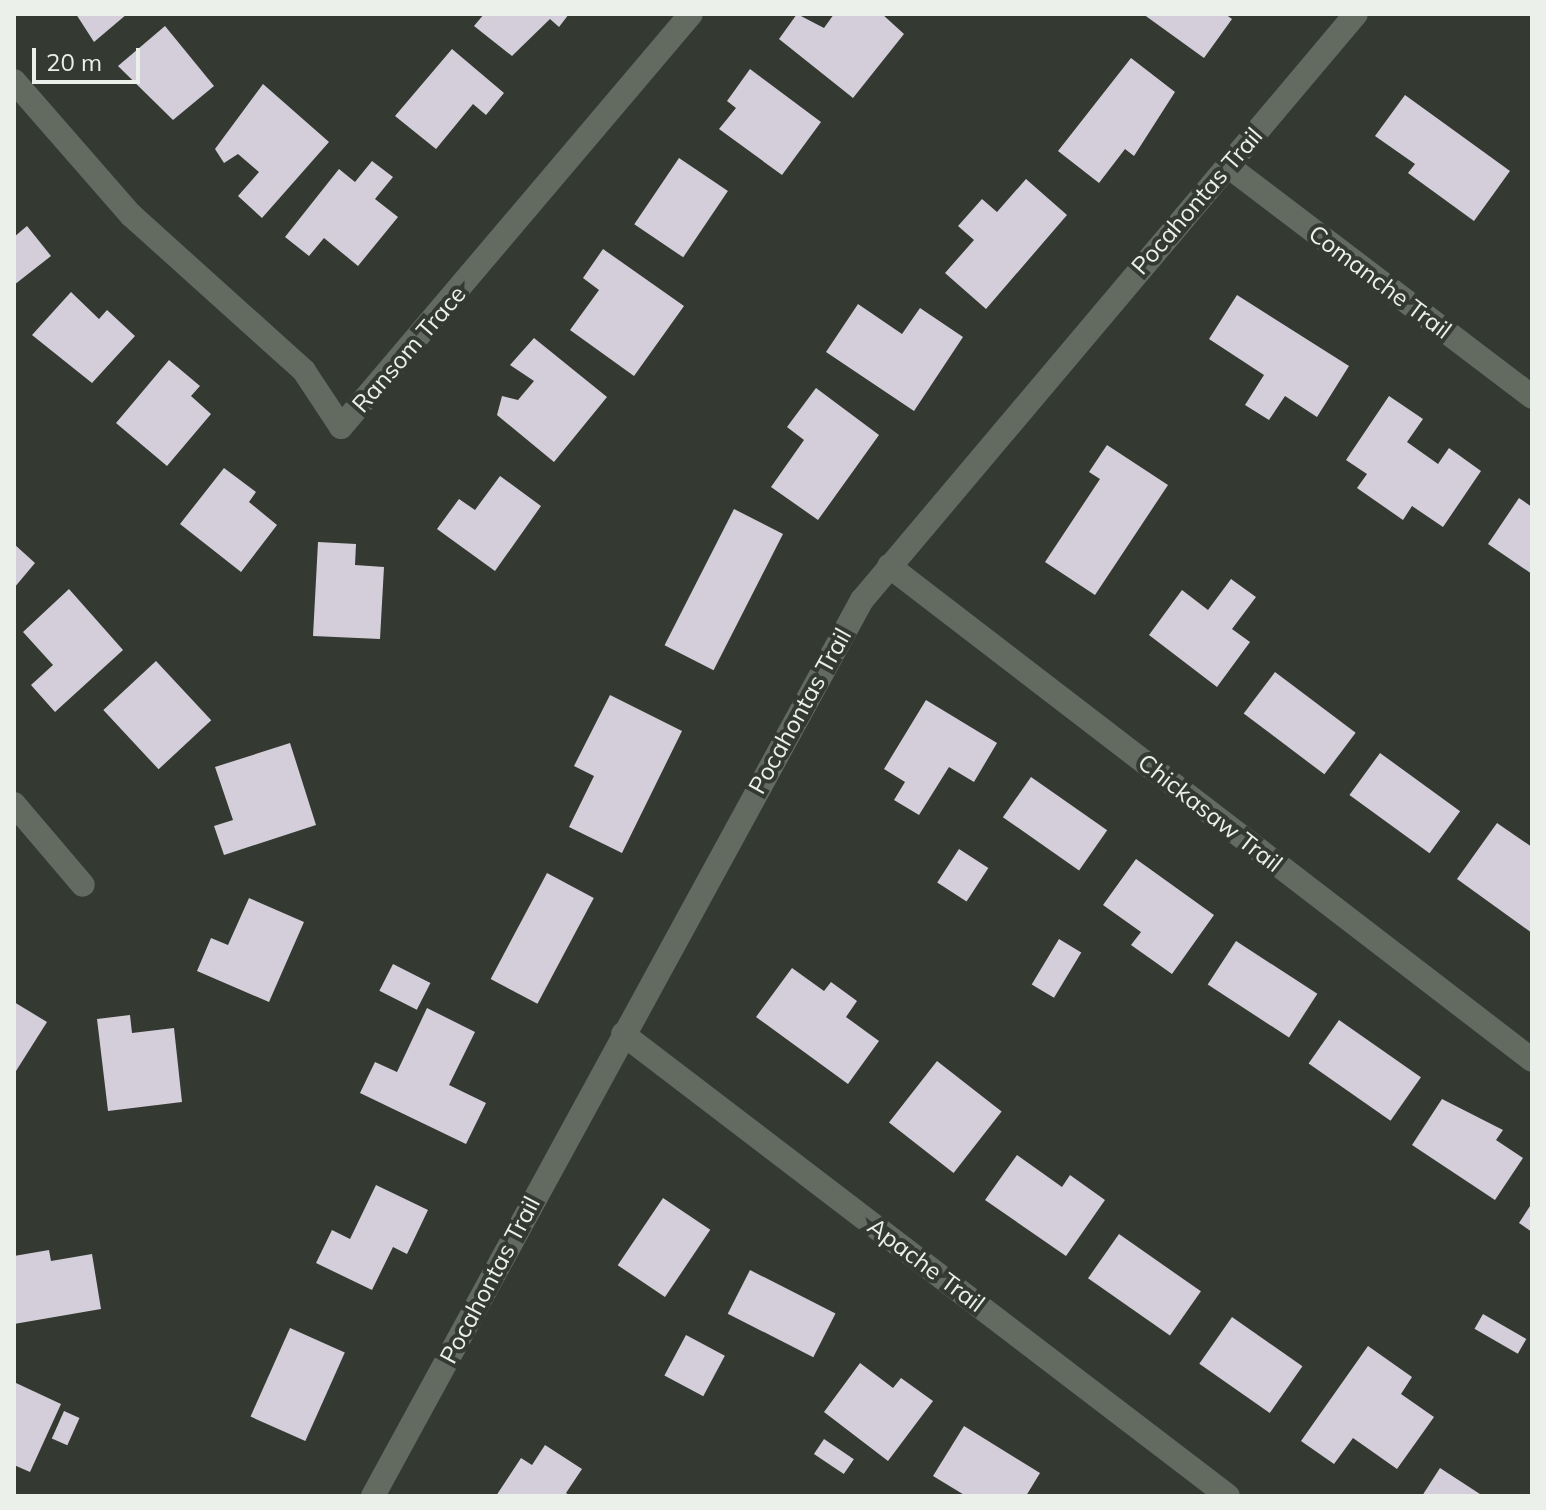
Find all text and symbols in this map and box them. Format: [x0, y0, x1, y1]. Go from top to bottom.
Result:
scale bar [36, 32, 144, 82]
text: 20 m [46, 47, 102, 77]
street label: Pocahontas Trail [1125, 122, 1269, 280]
street label: Comanche Trail [1303, 219, 1457, 345]
street label: Ransom Trace [346, 280, 472, 418]
street label: Pocahontas Trail [743, 623, 857, 799]
street label: Chickasaw Trail [1132, 748, 1288, 878]
street label: Pocahontas Trail [434, 1192, 546, 1368]
street label: Apache Trail [862, 1212, 990, 1318]

